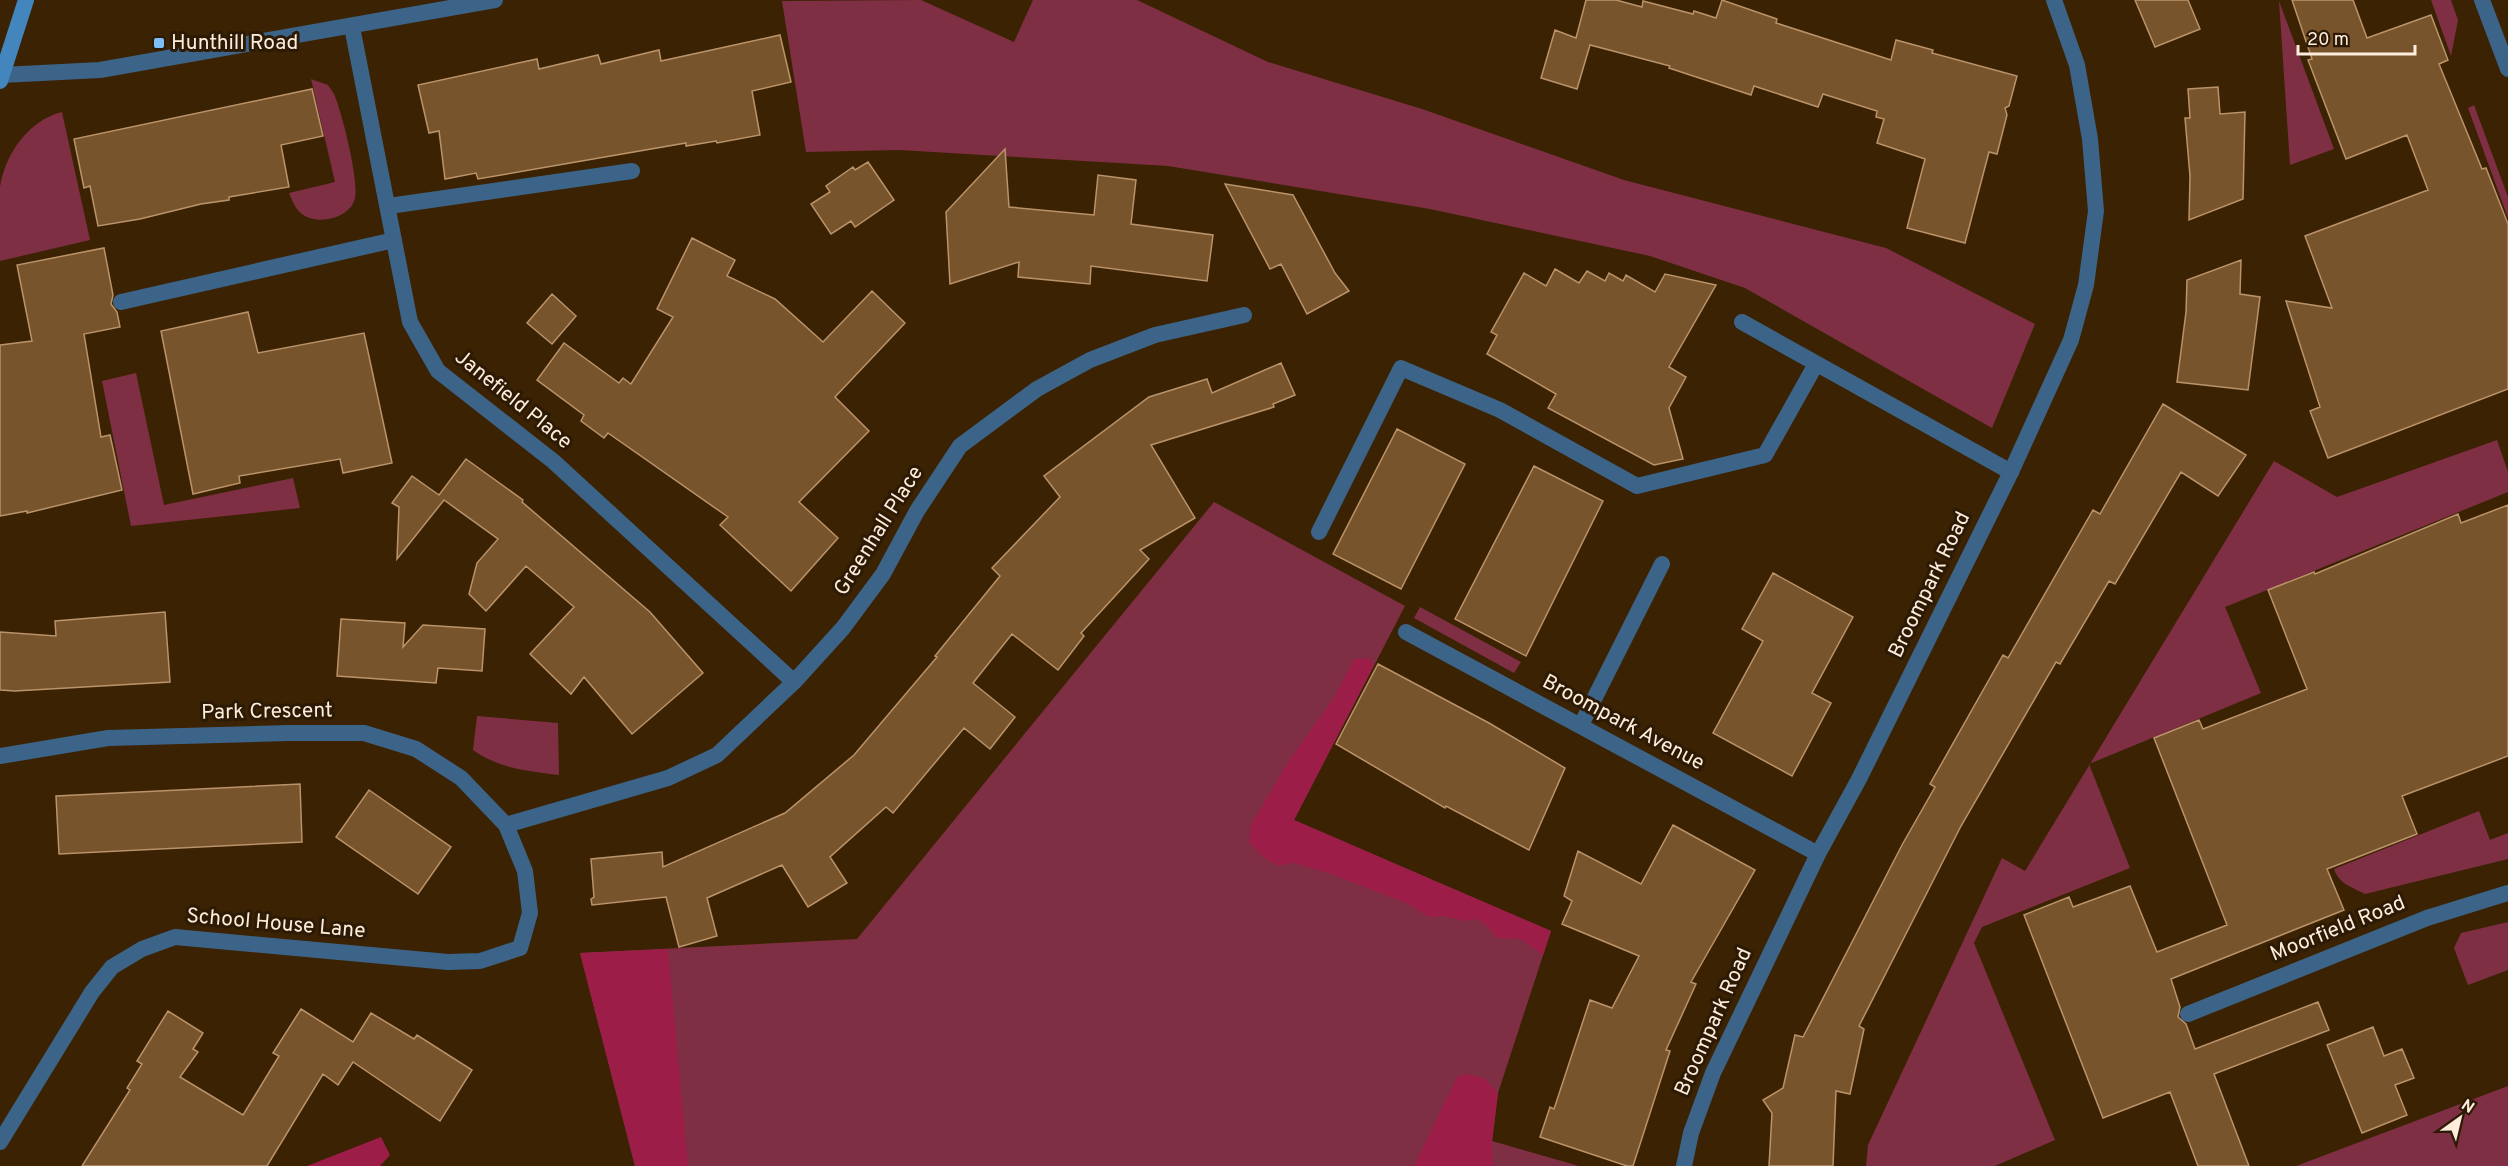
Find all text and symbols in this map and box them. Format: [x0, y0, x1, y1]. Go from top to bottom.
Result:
scale bar [2298, 18, 2415, 56]
text: 20 m [2307, 29, 2349, 52]
place label: Hunthill Road [171, 30, 298, 57]
marker: Hunthill Road [152, 36, 166, 50]
street label: Janefield Place [449, 344, 577, 456]
street label: Greenhall Place [828, 461, 930, 601]
street label: Broompark Road [1883, 507, 1977, 663]
street label: Broompark Avenue [1537, 669, 1709, 777]
street label: Park Crescent [201, 697, 333, 727]
street label: Moorfield Road [2266, 890, 2410, 968]
street label: School House Lane [185, 903, 367, 945]
street label: Broompark Road [1669, 944, 1759, 1100]
north arrow [2430, 1088, 2490, 1148]
text: N [2457, 1096, 2478, 1119]

